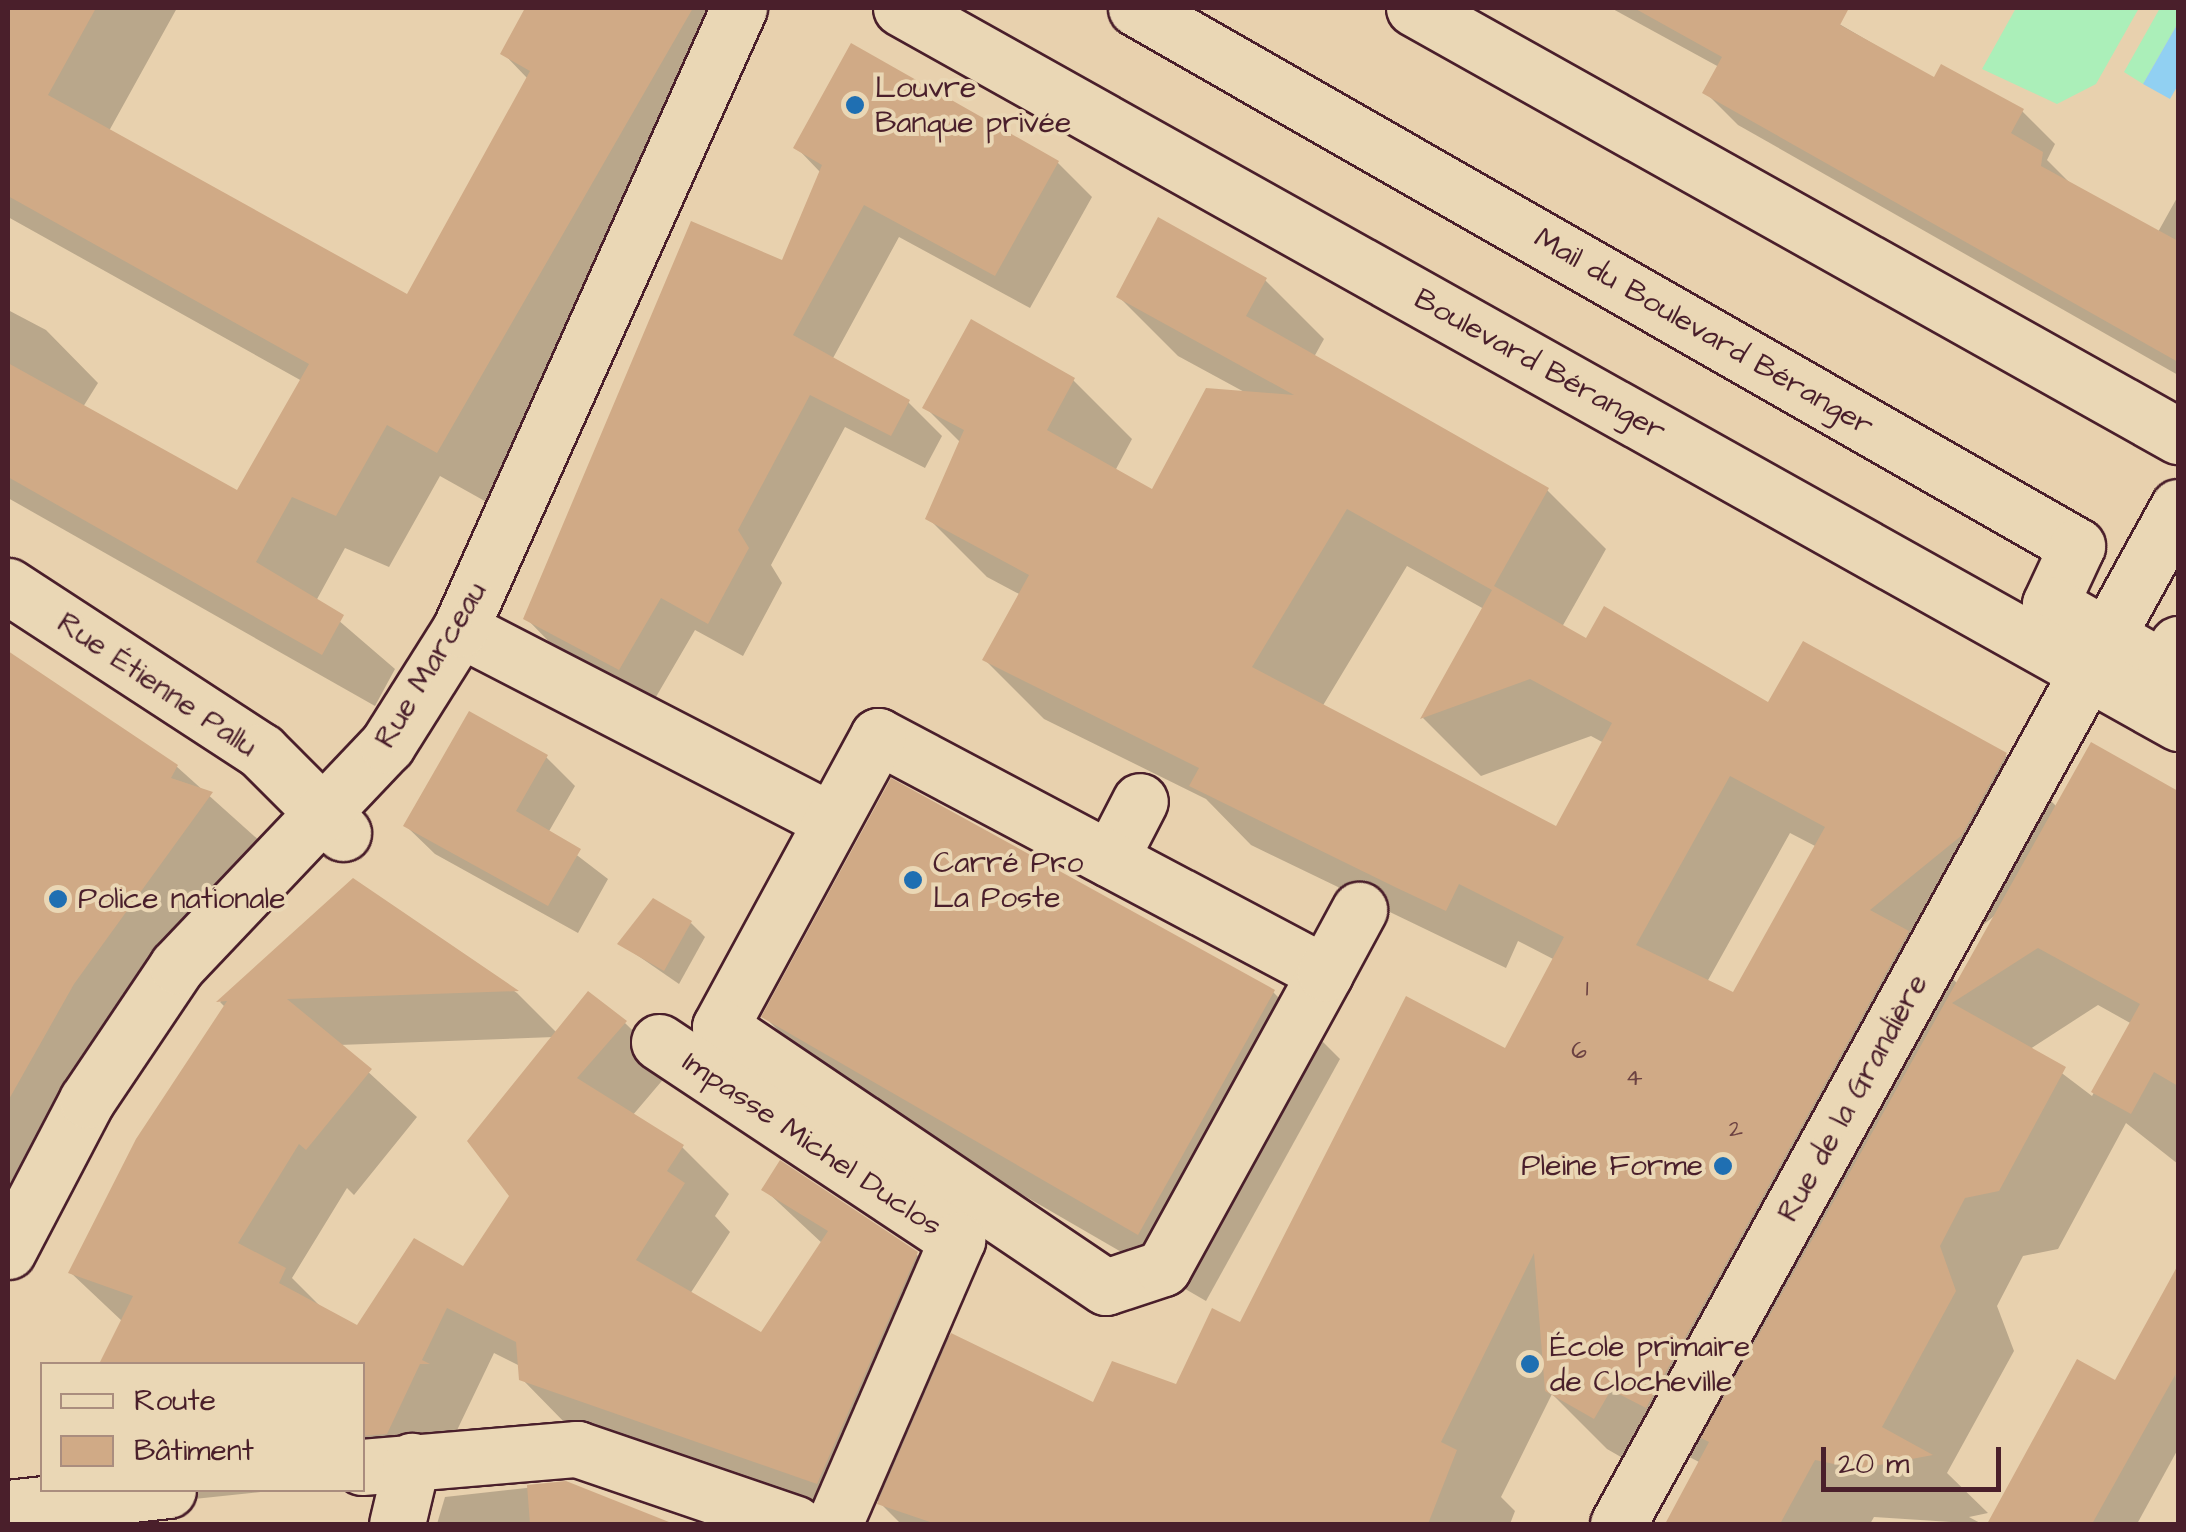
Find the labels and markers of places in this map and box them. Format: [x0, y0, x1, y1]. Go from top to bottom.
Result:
place label: Louvre Banque privée [875, 70, 1071, 140]
marker: Louvre Banque privée [844, 94, 866, 116]
place label: Carré Pro La Poste [933, 845, 1083, 916]
marker: Carré Pro La Poste [902, 869, 924, 891]
place label: Police nationale [78, 881, 286, 917]
marker: Police nationale [47, 888, 69, 910]
place label: Pleine Forme [1521, 1148, 1703, 1184]
marker: Pleine Forme [1712, 1155, 1734, 1177]
place label: École primaire de Clocheville [1550, 1329, 1750, 1400]
marker: École primaire de Clocheville [1519, 1353, 1541, 1375]

